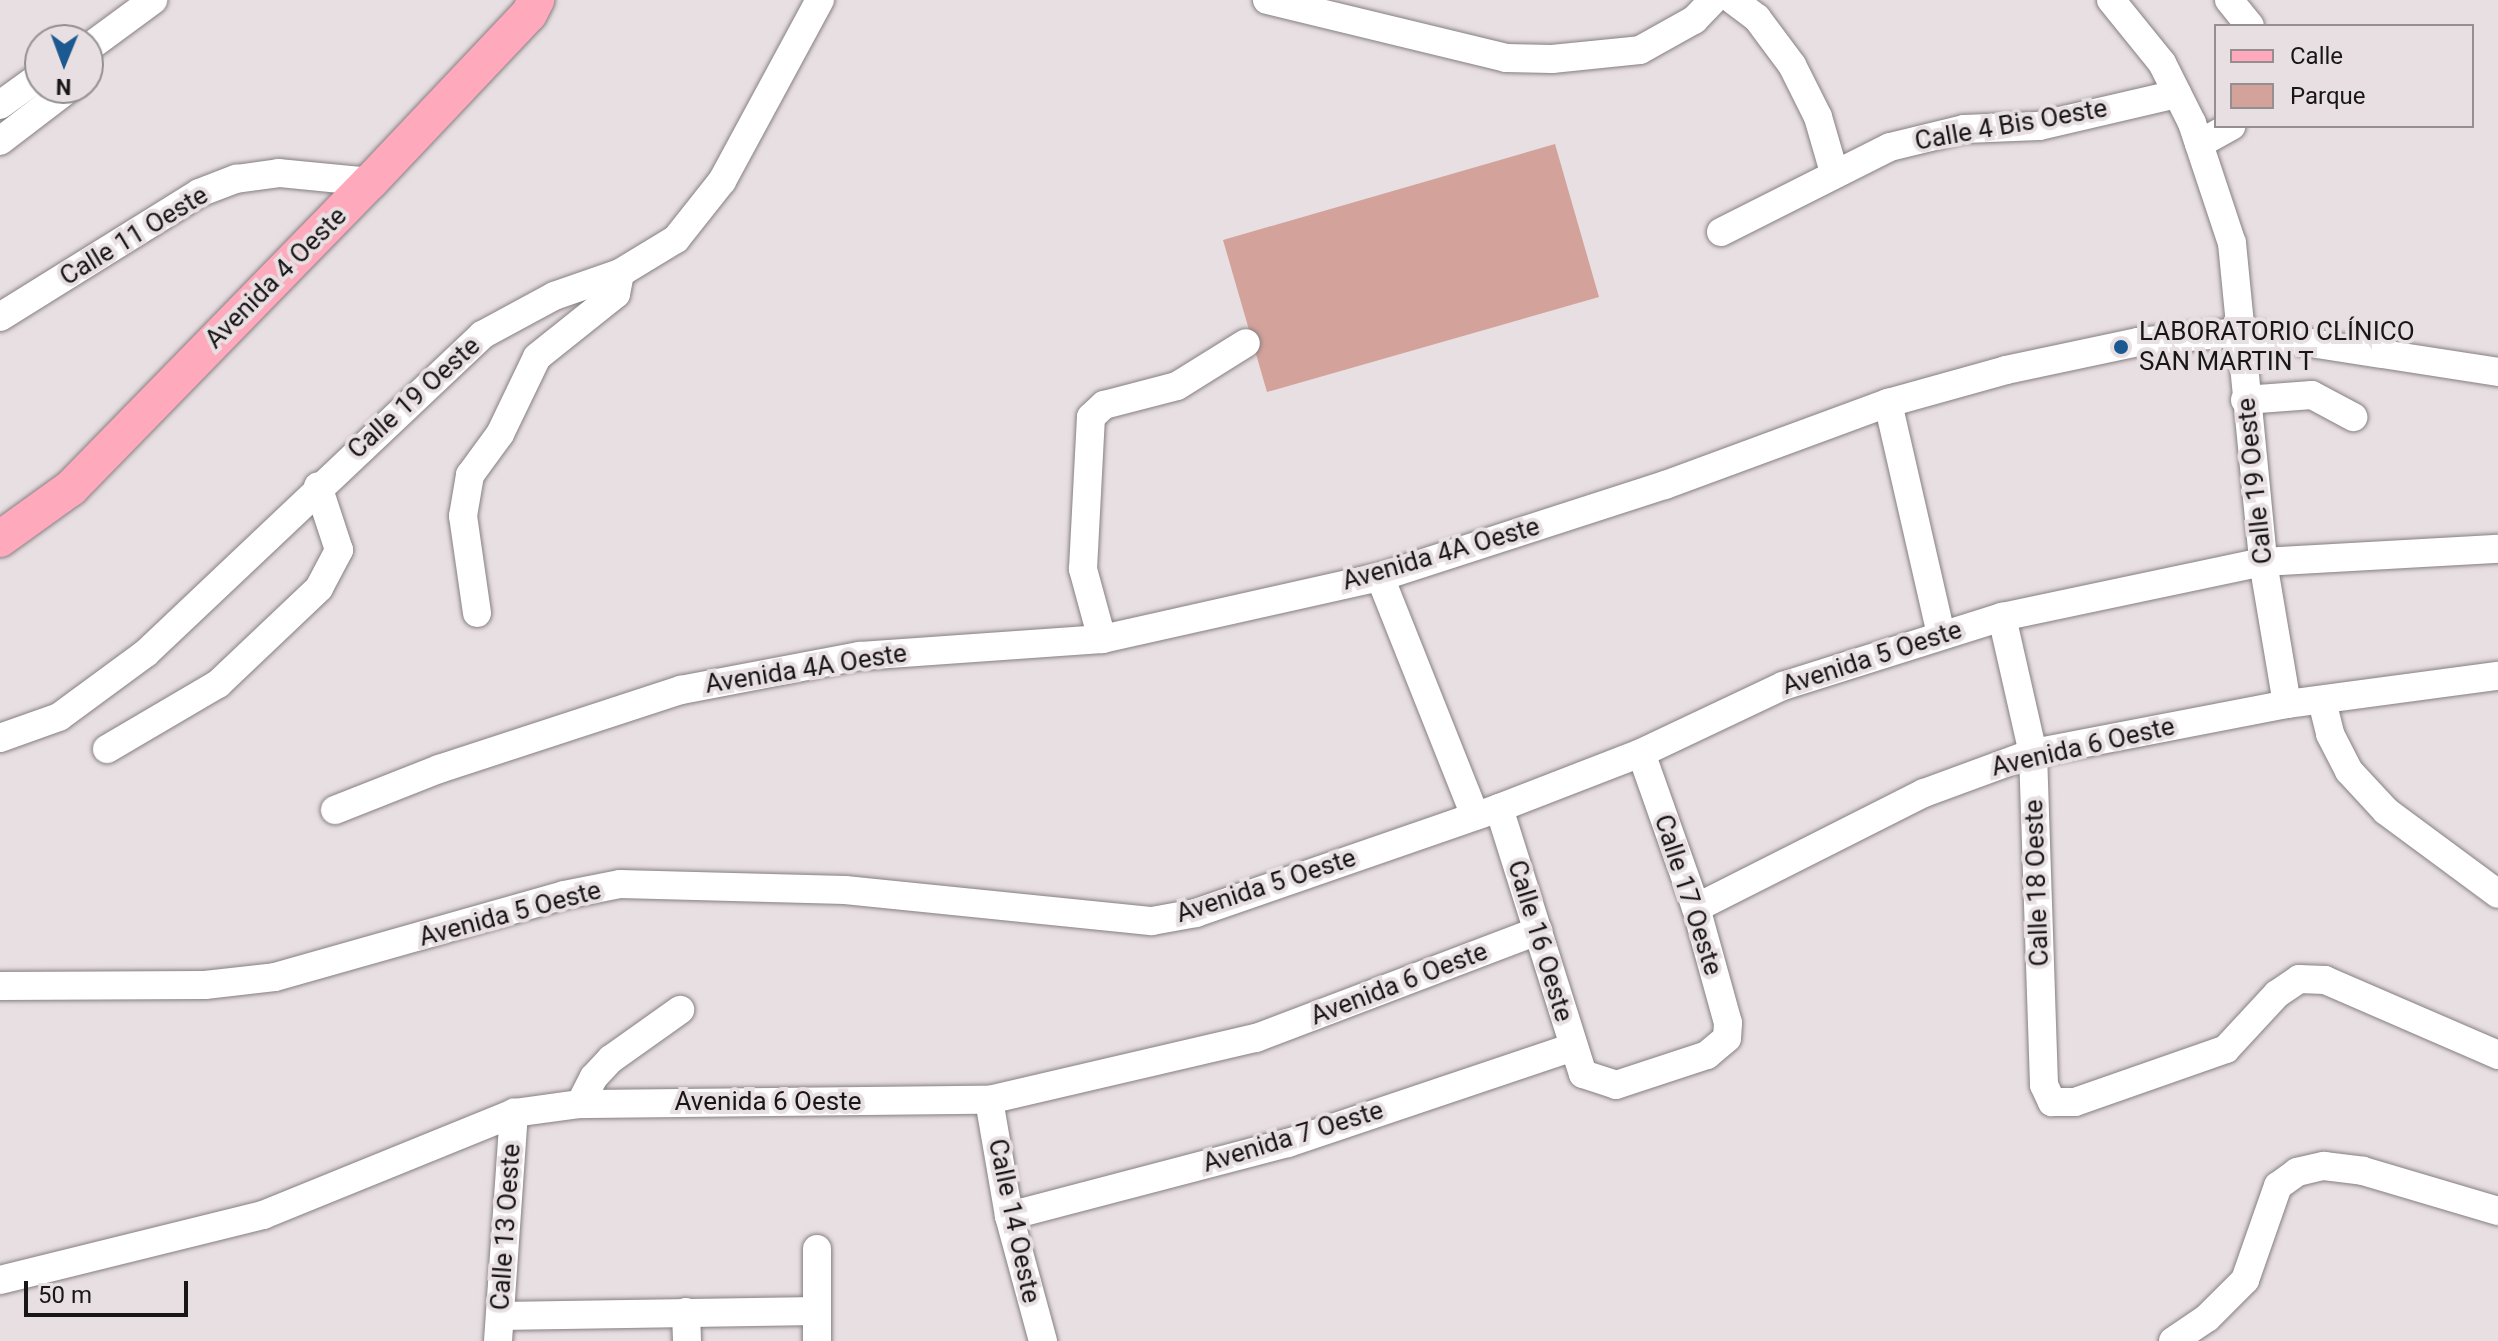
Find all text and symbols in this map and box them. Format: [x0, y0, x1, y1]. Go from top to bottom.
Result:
north arrow [24, 24, 104, 104]
legend [2214, 24, 2474, 128]
text: Calle [2290, 42, 2343, 70]
text: N [56, 74, 72, 99]
text: Parque [2290, 82, 2366, 110]
street label: Calle 4 Bis Oeste [1912, 93, 2110, 157]
street label: Calle 11 Oeste [54, 180, 214, 292]
street label: Avenida 4 Oeste [199, 201, 353, 355]
place label: LABORATORIO CLÍNICO SAN MARTIN T [2139, 316, 2415, 378]
street label: Calle 19 Oeste [342, 331, 486, 465]
marker: LABORATORIO CLÍNICO SAN MARTIN T [2110, 336, 2132, 358]
street label: Calle 19 Oeste [2231, 396, 2279, 566]
street label: Avenida 4A Oeste [1339, 511, 1543, 597]
street label: Avenida 5 Oeste [1778, 614, 1966, 702]
street label: Avenida 4A Oeste [703, 638, 909, 700]
street label: Avenida 6 Oeste [1988, 711, 2178, 783]
street label: Calle 18 Oeste [2018, 799, 2056, 967]
street label: Calle 17 Oeste [1647, 811, 1729, 979]
street label: Avenida 5 Oeste [1172, 842, 1360, 930]
street label: Calle 16 Oeste [1501, 857, 1579, 1025]
street label: Avenida 5 Oeste [416, 875, 604, 953]
street label: Avenida 6 Oeste [1306, 936, 1492, 1032]
street label: Avenida 6 Oeste [675, 1086, 861, 1118]
street label: Avenida 7 Oeste [1199, 1095, 1387, 1179]
street label: Calle 14 Oeste [981, 1136, 1047, 1306]
street label: Calle 13 Oeste [485, 1143, 527, 1311]
scale bar [28, 1265, 192, 1315]
text: 50 m [38, 1281, 92, 1309]

